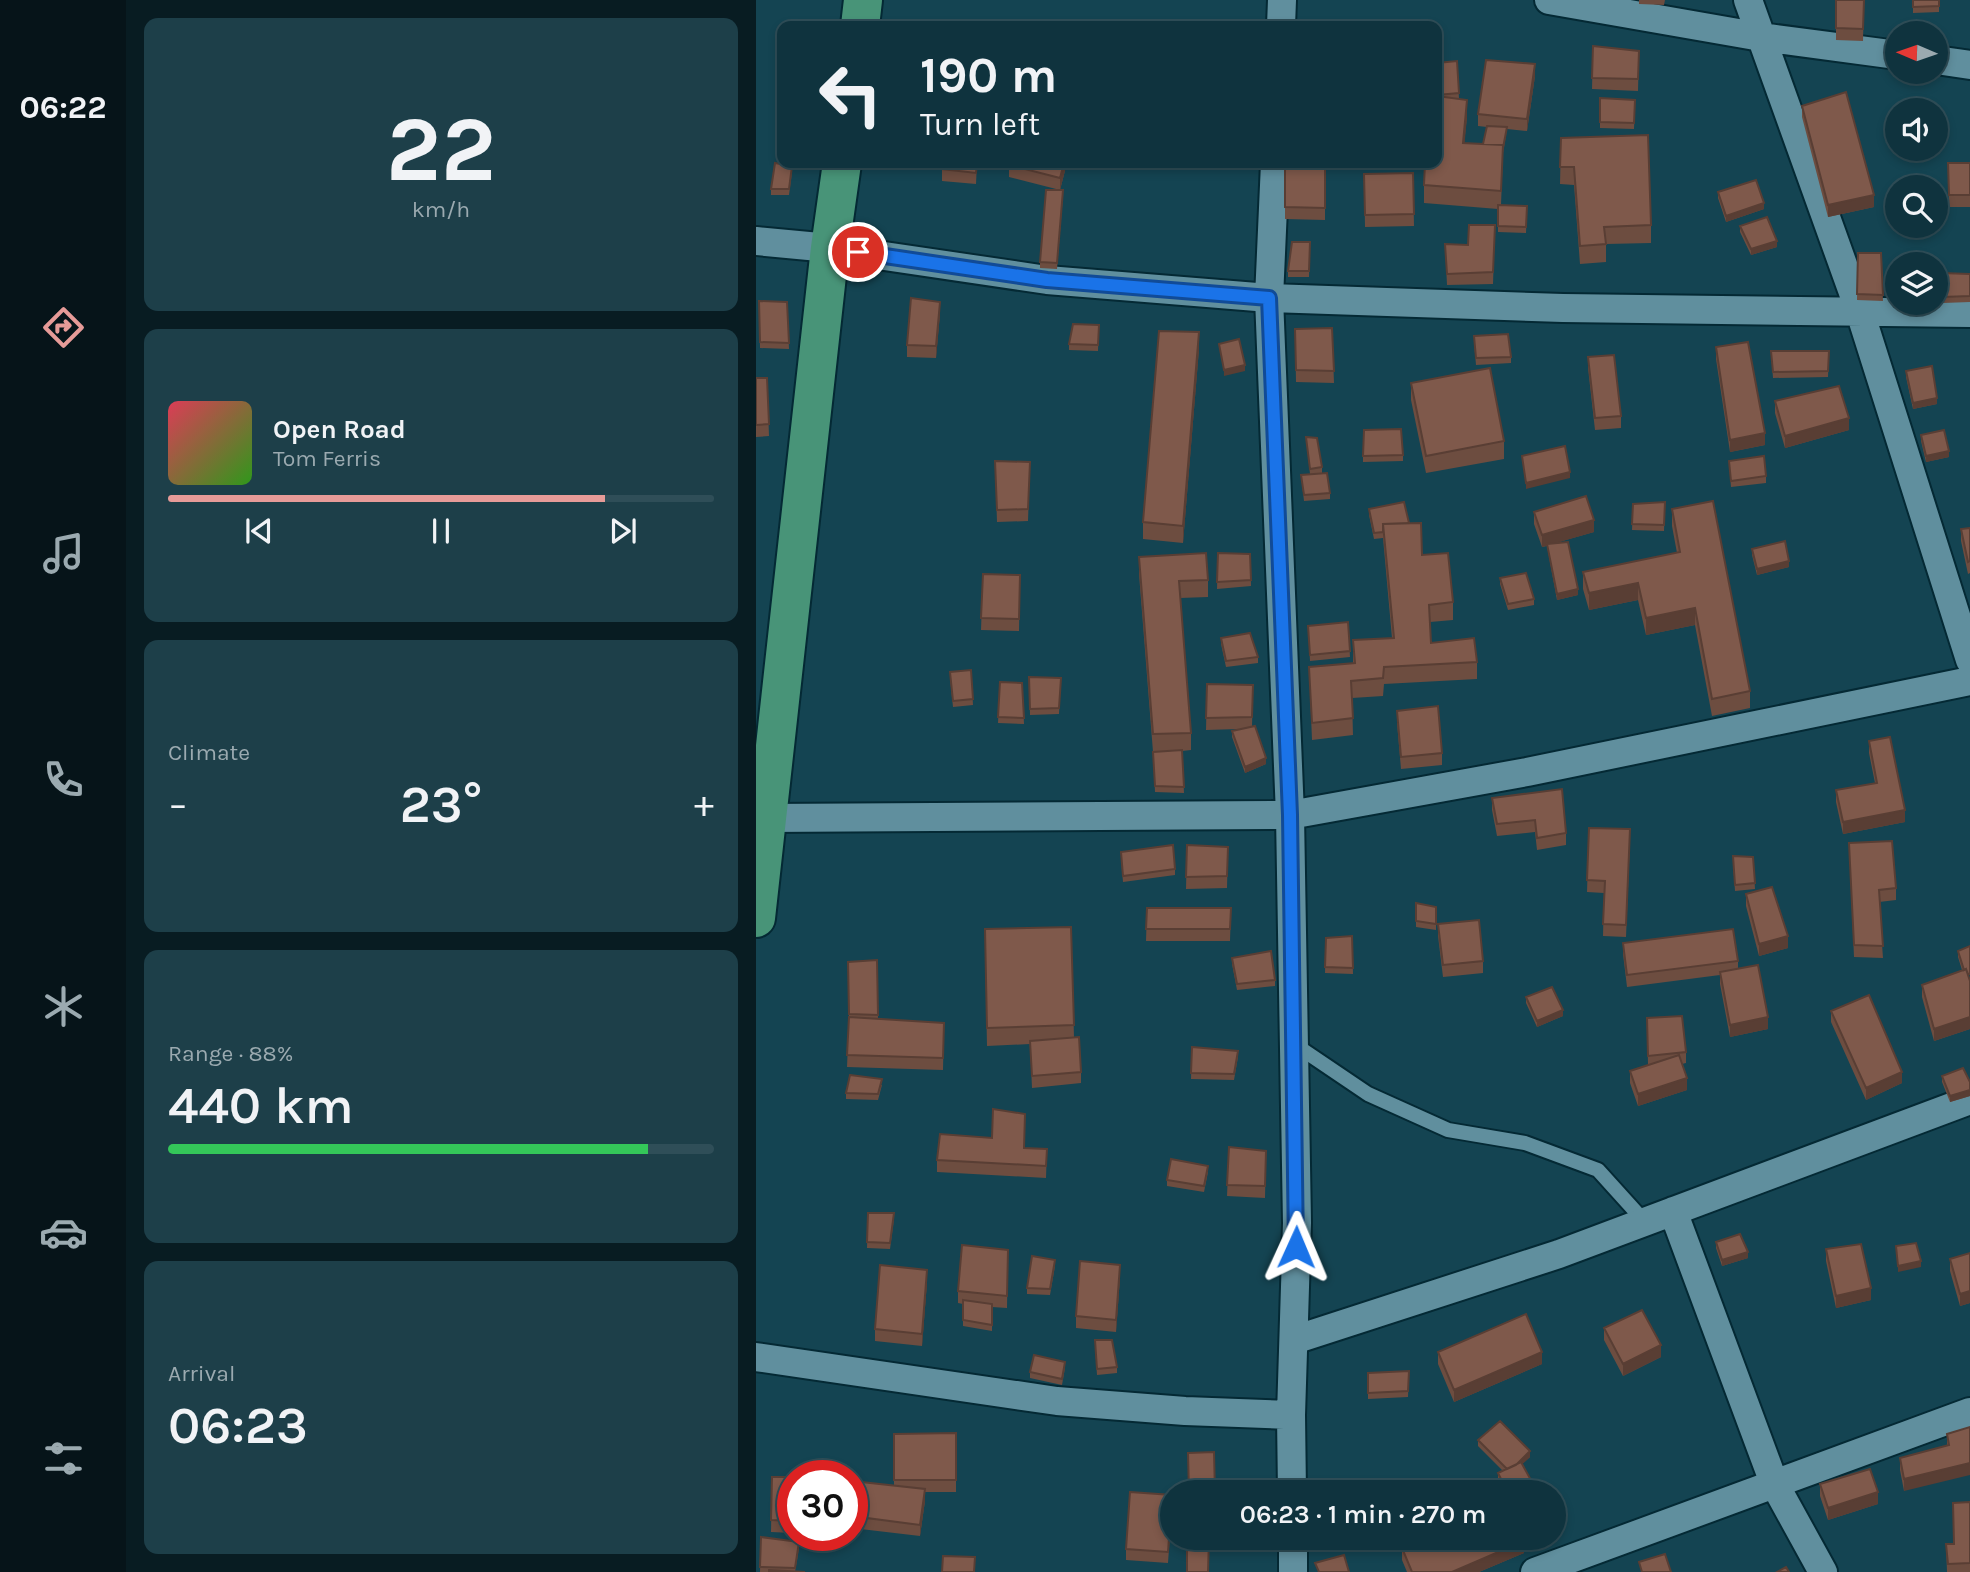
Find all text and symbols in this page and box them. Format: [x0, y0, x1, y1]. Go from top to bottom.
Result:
north arrow [1885, 21, 1948, 84]
map controls [1885, 21, 1948, 315]
text: 190 m [920, 47, 1057, 104]
icon: left [805, 49, 896, 140]
text: 06:22 [19, 89, 107, 126]
text: 22 [386, 97, 496, 203]
button: sound [1885, 98, 1948, 161]
text: Turn left [920, 106, 1040, 143]
button: search [1885, 175, 1948, 238]
text: km/h [412, 196, 470, 223]
pin [828, 222, 888, 282]
icon: arrive [839, 233, 877, 271]
button: layers [1885, 252, 1948, 315]
icon: directions [39, 303, 88, 352]
text: Open Road [273, 414, 406, 445]
text: Tom Ferris [273, 445, 381, 472]
icon: previous [240, 512, 278, 550]
icon: pause [422, 512, 460, 550]
icon: next [604, 512, 642, 550]
icon: music [39, 529, 88, 578]
text: Climate [168, 739, 250, 766]
icon: phone [39, 755, 88, 804]
text: 23° [400, 774, 482, 835]
text: − [168, 782, 188, 827]
text: + [694, 782, 714, 827]
icon: climate [39, 982, 88, 1031]
text: Range · 88% [168, 1040, 293, 1067]
text: 440 km [168, 1075, 354, 1136]
icon: car [39, 1208, 88, 1257]
position arrow [1259, 1210, 1333, 1284]
text: Arrival [168, 1360, 235, 1387]
text: 06:23 [168, 1395, 308, 1456]
icon: filters [39, 1434, 88, 1483]
speed limit sign: 30 [777, 1460, 868, 1551]
text: 06:23 · 1 min · 270 m [1240, 1499, 1486, 1530]

